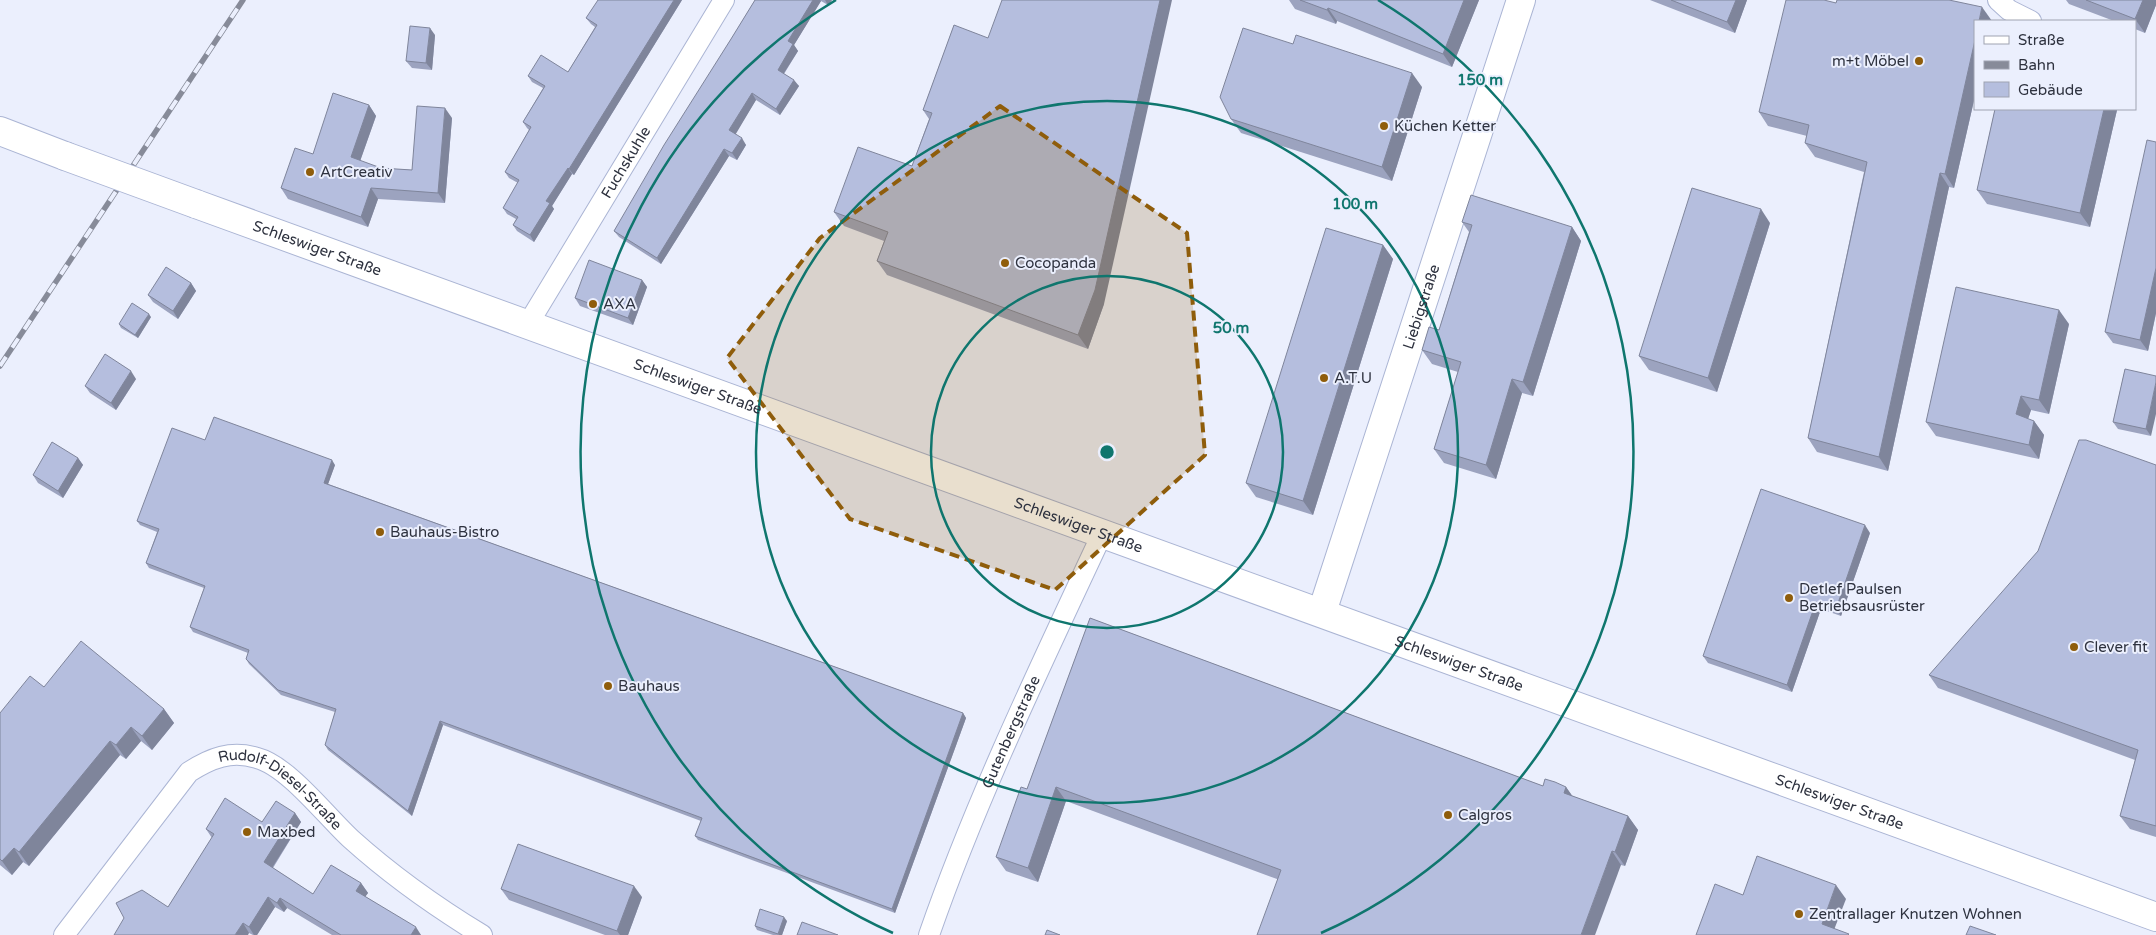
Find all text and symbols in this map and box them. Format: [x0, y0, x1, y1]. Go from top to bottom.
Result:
legend [1974, 20, 2136, 110]
text: Straße [2018, 31, 2064, 49]
place label: m+t Möbel [1832, 52, 1909, 70]
marker: m+t Möbel [1913, 55, 1925, 67]
text: Bahn [2018, 56, 2055, 74]
text: 150 m [1457, 71, 1503, 89]
text: Gebäude [2018, 81, 2083, 99]
place label: Küchen Ketter [1394, 117, 1496, 135]
marker: Küchen Ketter [1378, 120, 1390, 132]
street label: Fuchskuhle [597, 123, 654, 202]
place label: ArtCreativ [320, 163, 393, 181]
marker: ArtCreativ [304, 166, 316, 178]
text: 100 m [1332, 195, 1378, 213]
street label: Schleswiger Straße [250, 216, 384, 280]
place label: Cocopanda [1015, 254, 1096, 272]
marker: Cocopanda [999, 257, 1011, 269]
street label: Liebigstraße [1399, 262, 1443, 351]
place label: AXA [603, 295, 636, 313]
marker: AXA [587, 298, 599, 310]
text: 50 m [1213, 319, 1249, 337]
street label: Schleswiger Straße [631, 355, 765, 418]
place label: A.T.U [1334, 369, 1372, 387]
marker: A.T.U [1318, 372, 1330, 384]
centre of rings [1098, 443, 1116, 461]
street label: Schleswiger Straße [1012, 493, 1145, 557]
place label: Bauhaus-Bistro [390, 523, 499, 541]
marker: Bauhaus-Bistro [374, 526, 386, 538]
place label: Detlef Paulsen Betriebsausrüster [1799, 580, 1925, 615]
marker: Detlef Paulsen Betriebsausrüster [1783, 592, 1795, 604]
street label: Schleswiger Straße [1392, 632, 1526, 695]
place label: Clever fit [2084, 638, 2148, 656]
marker: Clever fit [2068, 641, 2080, 653]
street label: Gutenbergstraße [978, 673, 1044, 791]
place label: Bauhaus [618, 677, 680, 695]
marker: Bauhaus [602, 680, 614, 692]
street label: Rudolf-Diesel-Straße [216, 746, 346, 834]
street label: Schleswiger Straße [1773, 770, 1906, 834]
place label: Calgros [1458, 806, 1512, 824]
marker: Calgros [1442, 809, 1454, 821]
place label: Maxbed [257, 823, 315, 841]
marker: Maxbed [241, 826, 253, 838]
place label: Zentrallager Knutzen Wohnen [1809, 905, 2022, 923]
marker: Zentrallager Knutzen Wohnen [1793, 908, 1805, 920]

